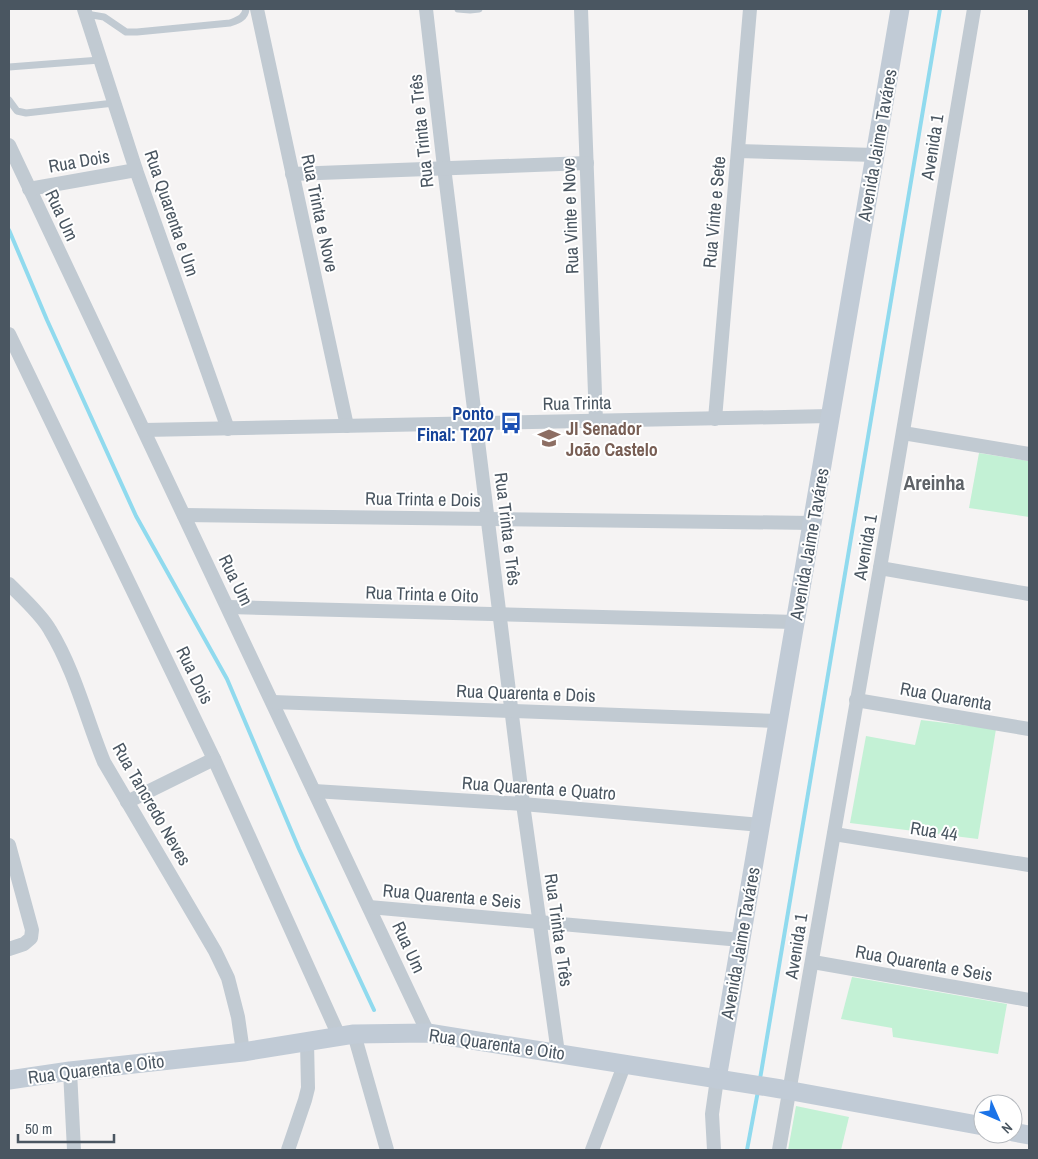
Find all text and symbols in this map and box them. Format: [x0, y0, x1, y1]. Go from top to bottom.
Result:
street label: Avenida Jaime Taváres [851, 67, 903, 224]
street label: Rua Trinta e Três [403, 73, 439, 189]
street label: Avenida 1 [914, 112, 950, 183]
street label: Rua Dois [47, 143, 111, 179]
street label: Rua Quarenta e Um [139, 146, 205, 280]
street label: Rua Trinta e Nove [295, 152, 345, 274]
street label: Rua Vinte e Sete [697, 155, 731, 269]
street label: Rua Vinte e Nove [555, 157, 585, 275]
street label: Rua Um [39, 185, 85, 245]
street label: Rua Trinta [542, 390, 612, 416]
place label: Ponto Final: T207 [417, 401, 494, 447]
bus stop icon: Ponto Final: T207 [498, 410, 524, 436]
place label: JI Senador João Castelo [566, 416, 658, 462]
school or university icon: JI Senador João Castelo [536, 425, 562, 451]
street label: Avenida Jaime Taváres [783, 466, 835, 623]
district label: Areinha [903, 469, 965, 496]
street label: Rua Trinta e Três [489, 471, 527, 587]
street label: Rua Trinta e Dois [365, 485, 481, 513]
street label: Avenida 1 [847, 511, 883, 583]
street label: Rua Um [213, 550, 259, 610]
street label: Rua Trinta e Oito [365, 580, 479, 608]
street label: Rua Dois [170, 642, 220, 708]
street label: Rua Quarenta [898, 676, 994, 716]
street label: Rua Quarenta e Dois [456, 678, 596, 708]
street label: Rua Tancredo Neves [107, 738, 197, 870]
street label: Rua Quarenta e Quatro [461, 770, 617, 806]
street label: Rua 44 [909, 815, 959, 847]
street label: Avenida Jaime Taváres [714, 865, 766, 1022]
street label: Rua Trinta e Três [539, 872, 579, 988]
street label: Rua Quarenta e Seis [382, 878, 522, 914]
street label: Avenida 1 [778, 911, 814, 982]
street label: Rua Um [386, 917, 432, 977]
street label: Rua Quarenta e Seis [854, 939, 994, 987]
street label: Rua Quarenta e Oito [427, 1022, 567, 1066]
street label: Rua Quarenta e Oito [26, 1048, 166, 1090]
north arrow [973, 1094, 1023, 1144]
scale bar [18, 1112, 114, 1144]
text: 50 m [25, 1118, 52, 1139]
text: N [998, 1119, 1016, 1137]

